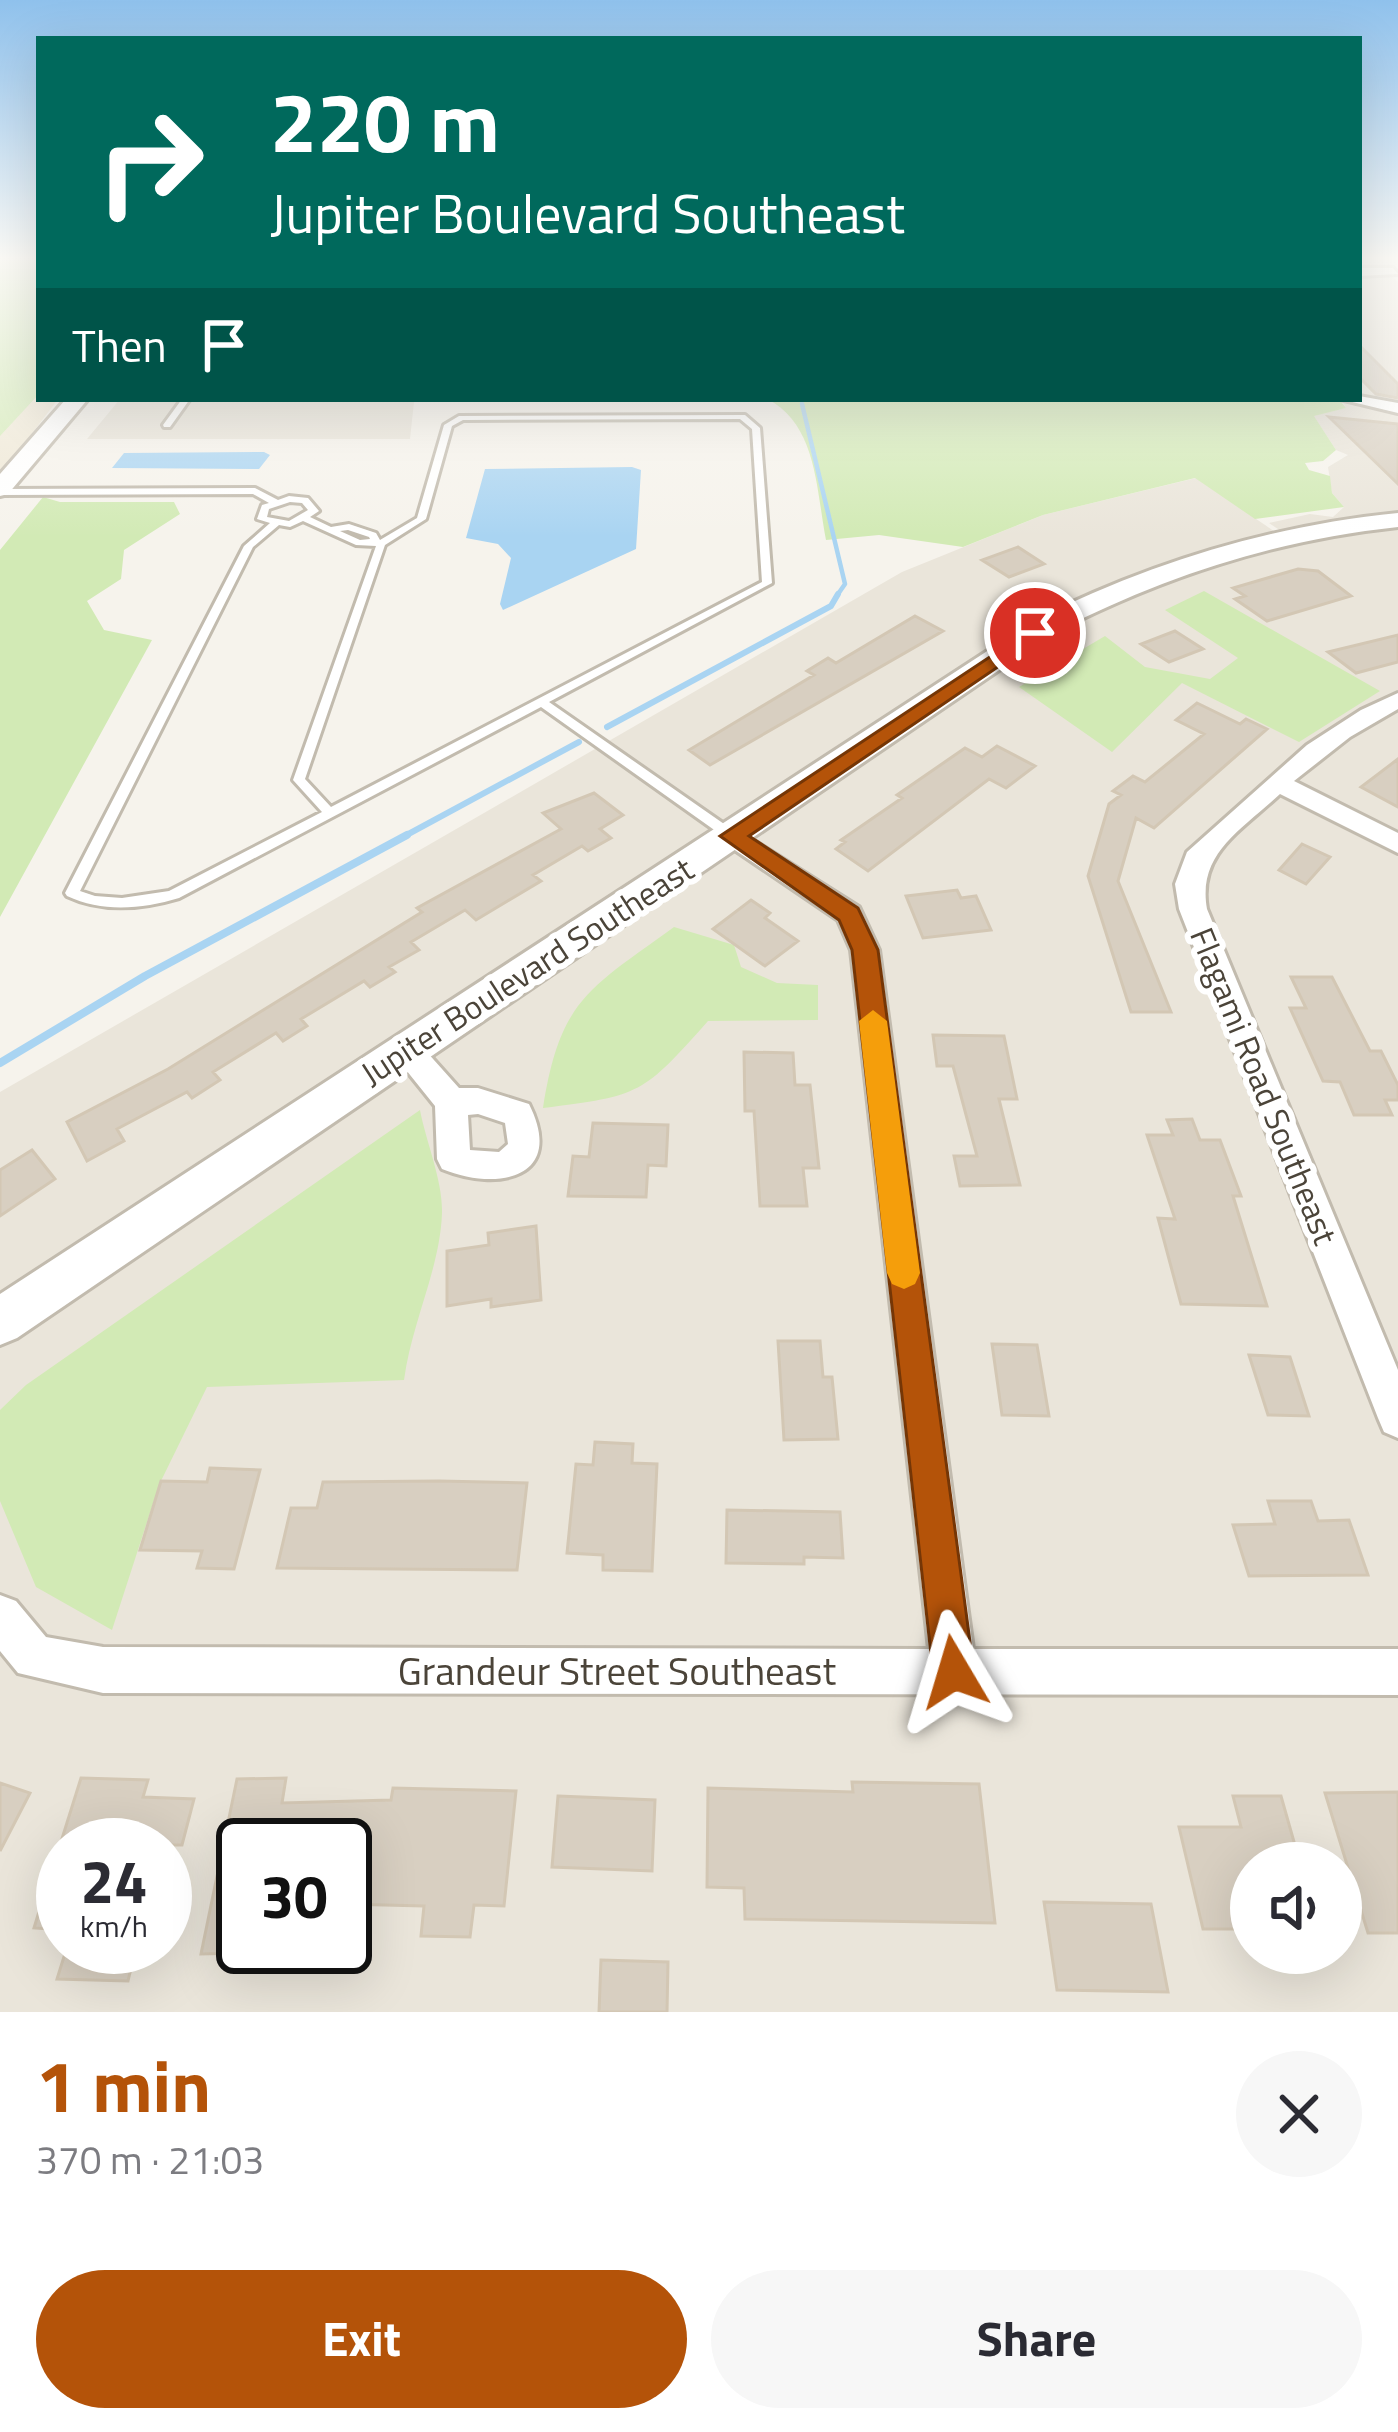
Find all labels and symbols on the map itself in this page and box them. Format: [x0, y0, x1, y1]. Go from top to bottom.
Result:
pin [984, 582, 1086, 684]
street label: Jupiter Boulevard Southeast [351, 844, 704, 1098]
street label: Flagami Road Southeast [1178, 920, 1351, 1252]
position arrow [891, 1609, 1017, 1735]
street label: Grandeur Street Southeast [398, 1641, 836, 1700]
speed limit sign: 30 [216, 1818, 372, 1974]

